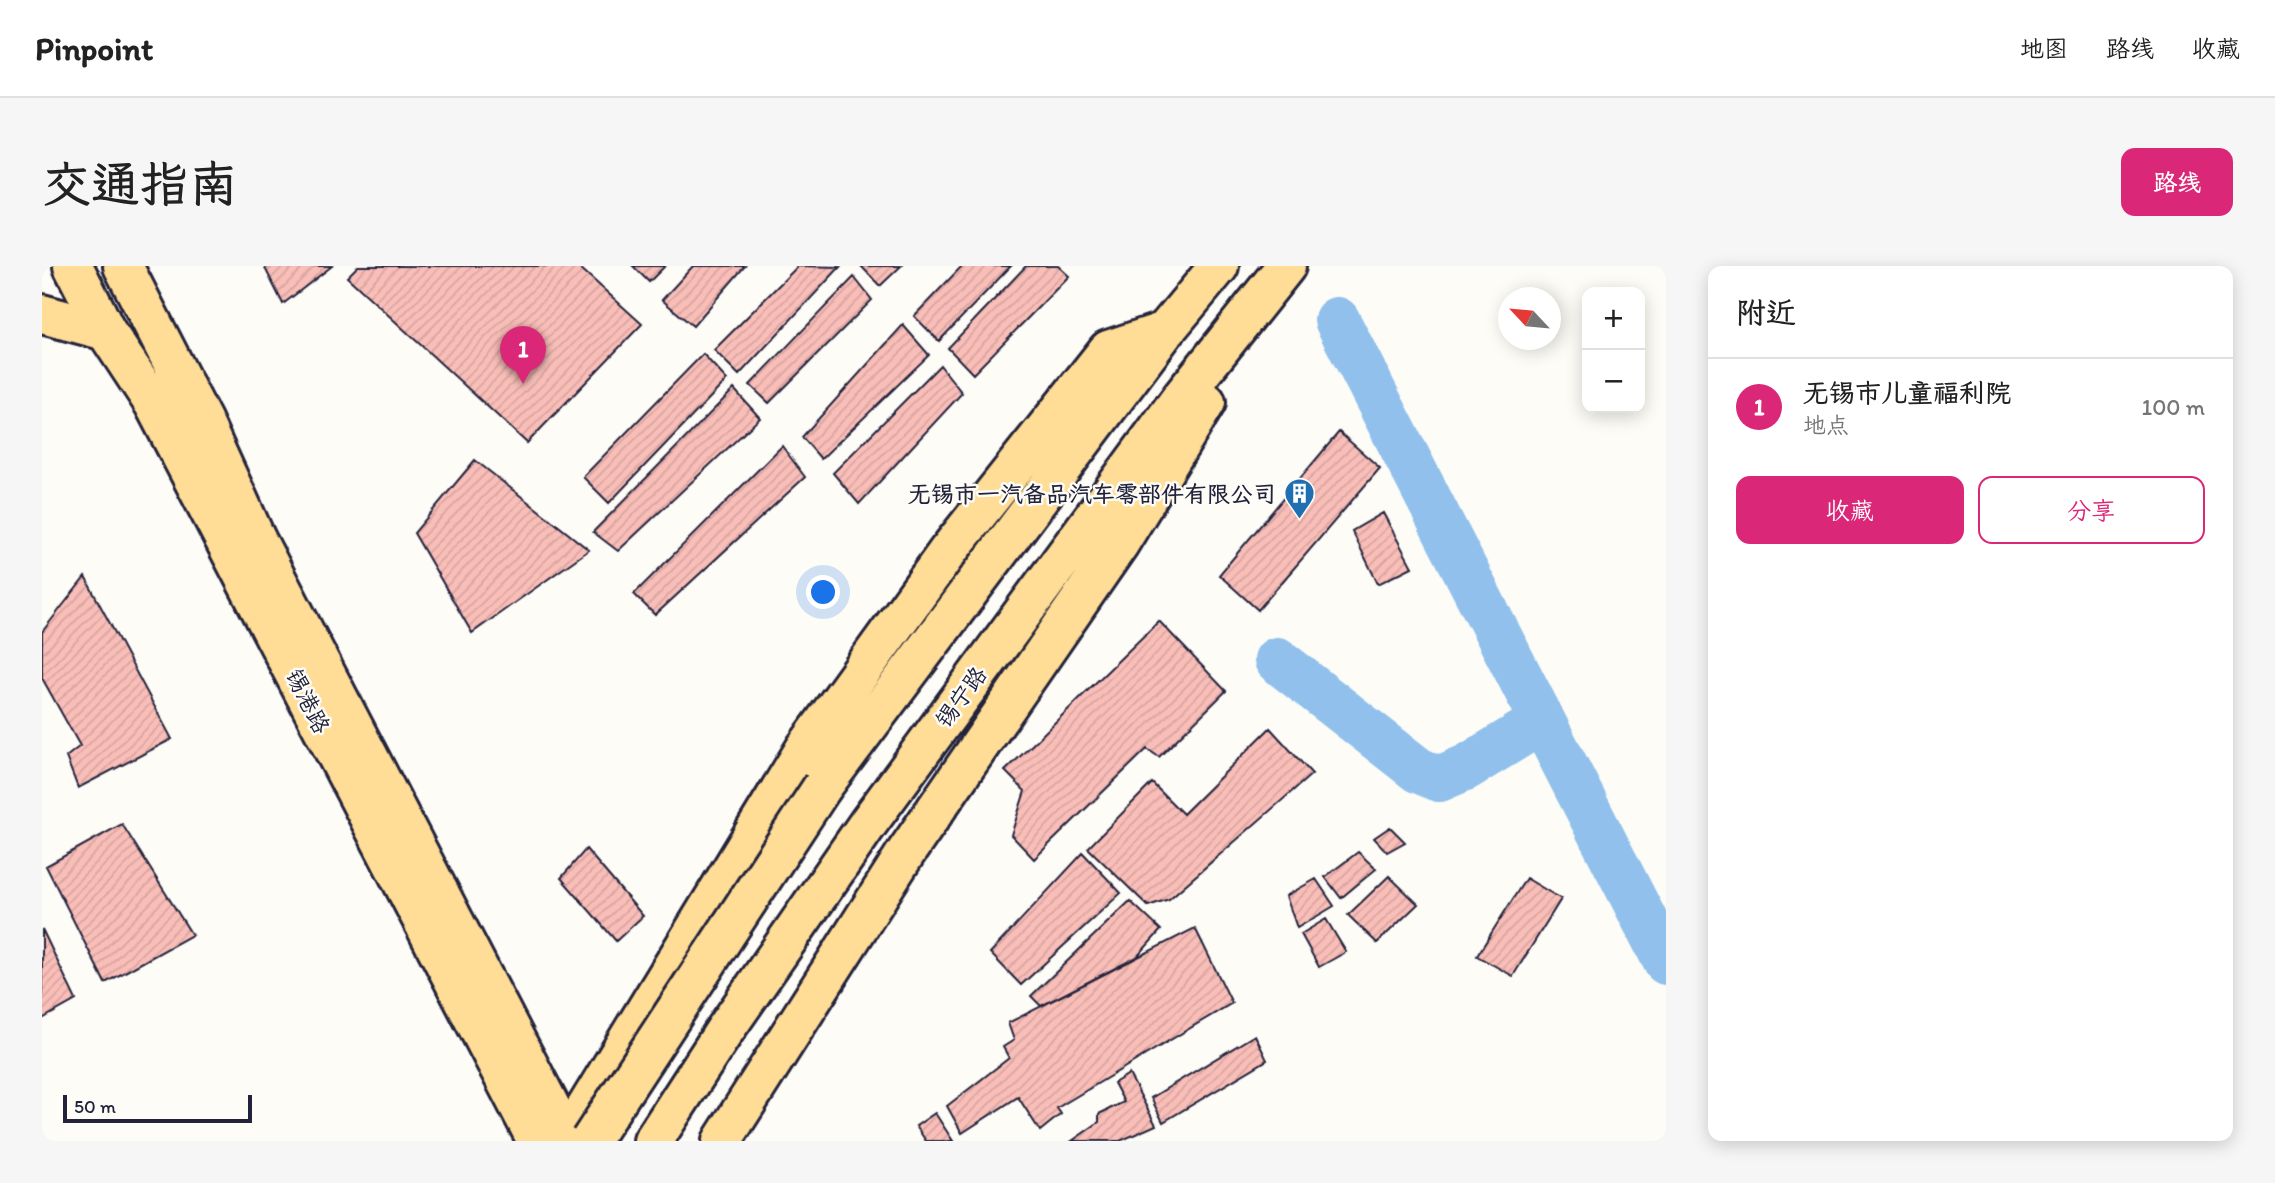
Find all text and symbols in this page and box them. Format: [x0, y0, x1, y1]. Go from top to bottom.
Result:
text: Pinpoint [35, 29, 153, 68]
text: 地图 [2020, 34, 2068, 63]
text: 路线 [2106, 34, 2154, 63]
text: 收藏 [2192, 34, 2240, 63]
button: 路线 [2121, 148, 2233, 216]
text: 交通指南 [42, 154, 238, 213]
north arrow [1498, 287, 1561, 350]
map controls [1582, 287, 1645, 413]
button: + [1582, 287, 1645, 350]
text: 附近 [1736, 294, 1796, 331]
pin: 1 [500, 326, 546, 384]
button: − [1582, 350, 1645, 413]
text: 无锡市儿童福利院 [1803, 377, 2011, 409]
text: 1 [1754, 393, 1764, 421]
text: 100 m [2141, 393, 2205, 421]
text: 地点 [1803, 411, 1849, 439]
button: 收藏 [1736, 476, 1964, 544]
button: 分享 [1978, 476, 2205, 544]
building icon: 无锡市一汽备品汽车零部件有限公司 [1282, 477, 1316, 521]
place label: 无锡市一汽备品汽车零部件有限公司 [908, 480, 1276, 508]
your location [806, 575, 840, 609]
street label: 锡宁路 [929, 661, 993, 733]
street label: 锡港路 [280, 664, 336, 738]
scale bar [63, 1092, 252, 1124]
text: 50 m [74, 1095, 116, 1118]

